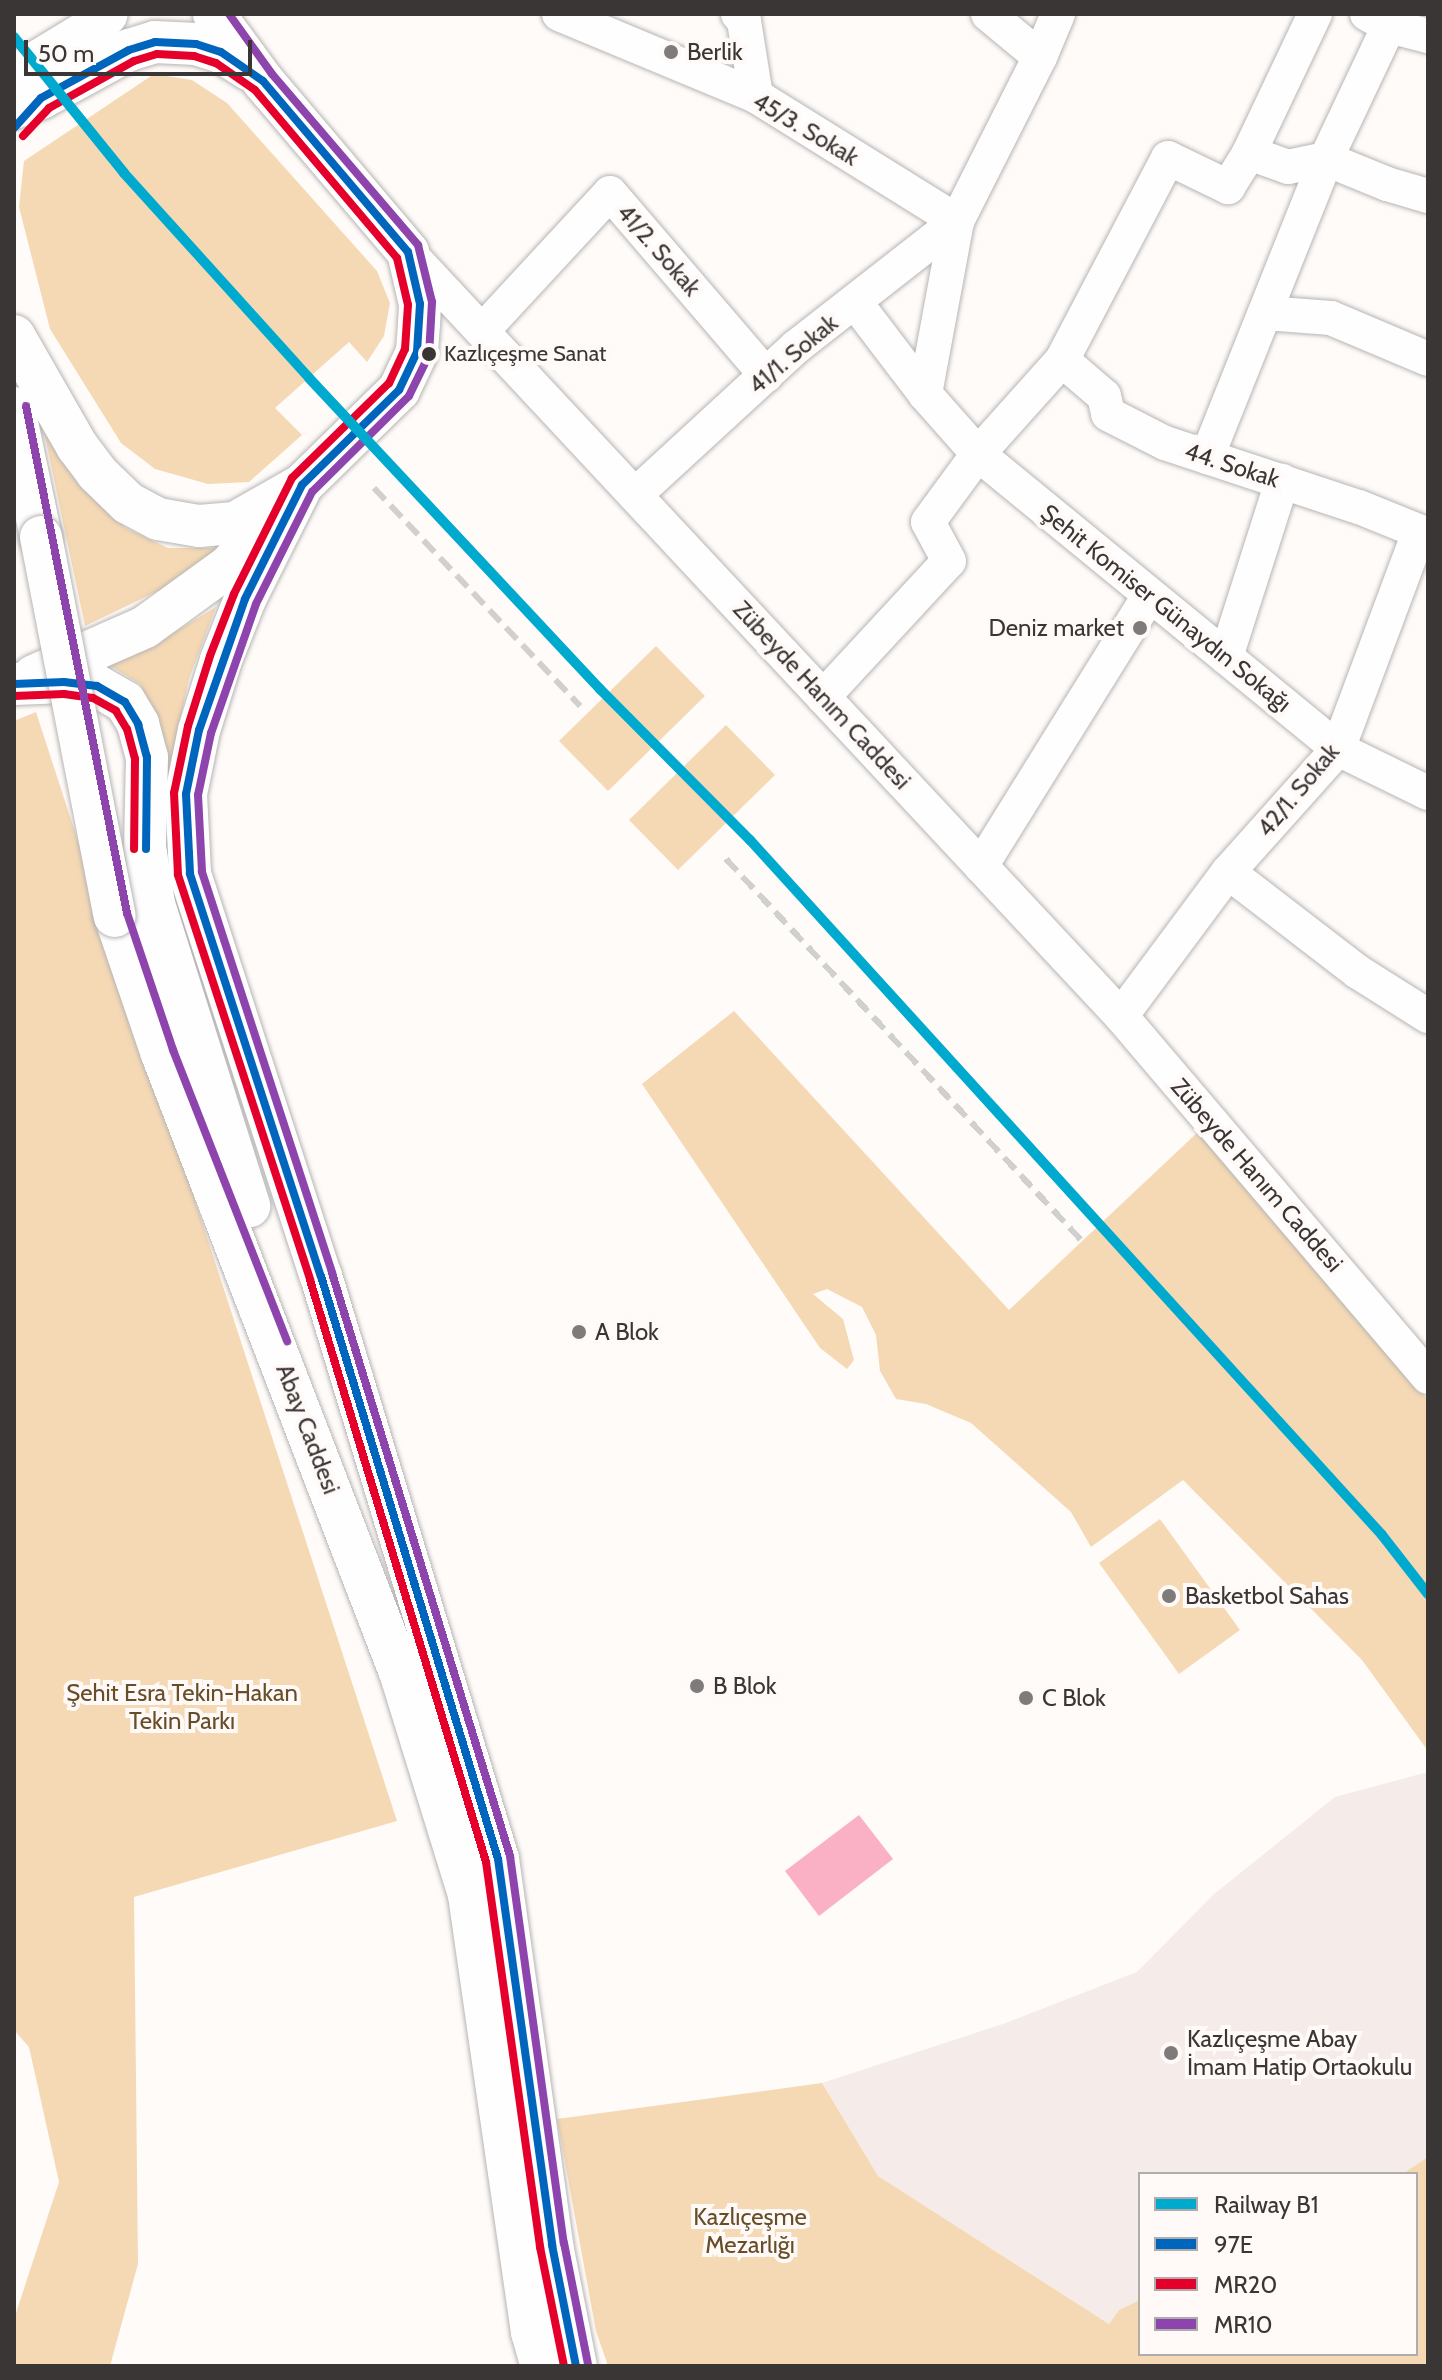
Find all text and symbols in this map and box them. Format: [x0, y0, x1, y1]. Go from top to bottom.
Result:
scale bar [28, 24, 256, 74]
place label: Berlik [687, 38, 743, 66]
text: 50 m [38, 39, 94, 68]
marker: Berlik [662, 43, 680, 61]
street label: 45/3. Sokak [748, 86, 864, 172]
street label: 41/2. Sokak [611, 198, 707, 302]
street label: 41/1. Sokak [742, 308, 844, 400]
place label: Kazlıçeşme Sanat [444, 341, 606, 367]
marker: Kazlıçeşme Sanat [421, 346, 437, 362]
street label: 44. Sokak [1181, 436, 1283, 494]
street label: Şehit Komiser Günaydın Sokağı [1035, 498, 1297, 718]
street label: Zübeyde Hanım Caddesi [727, 595, 917, 795]
place label: Deniz market [988, 614, 1124, 642]
marker: Deniz market [1131, 619, 1149, 637]
street label: 42/1. Sokak [1251, 738, 1345, 842]
street label: Zübeyde Hanım Caddesi [1165, 1072, 1349, 1278]
place label: A Blok [595, 1318, 659, 1346]
marker: A Blok [570, 1323, 588, 1341]
street label: Abay Caddesi [270, 1360, 346, 1498]
place label: Basketbol Sahas [1185, 1582, 1349, 1610]
marker: Basketbol Sahas [1160, 1587, 1178, 1605]
place label: B Blok [713, 1672, 776, 1700]
marker: B Blok [688, 1677, 706, 1695]
park label: Şehit Esra Tekin-Hakan Tekin Parkı [66, 1679, 298, 1735]
place label: C Blok [1042, 1684, 1106, 1712]
marker: C Blok [1017, 1689, 1035, 1707]
place label: Kazlıçeşme Abay İmam Hatip Ortaokulu [1187, 2025, 1412, 2081]
marker: Kazlıçeşme Abay İmam Hatip Ortaokulu [1162, 2044, 1180, 2062]
legend [1138, 2172, 1418, 2356]
text: Railway B1 [1214, 2190, 1319, 2219]
park label: Kazlıçeşme Mezarlığı [693, 2203, 807, 2259]
text: 97E [1214, 2230, 1253, 2259]
text: MR20 [1214, 2270, 1277, 2299]
text: MR10 [1214, 2310, 1272, 2339]

